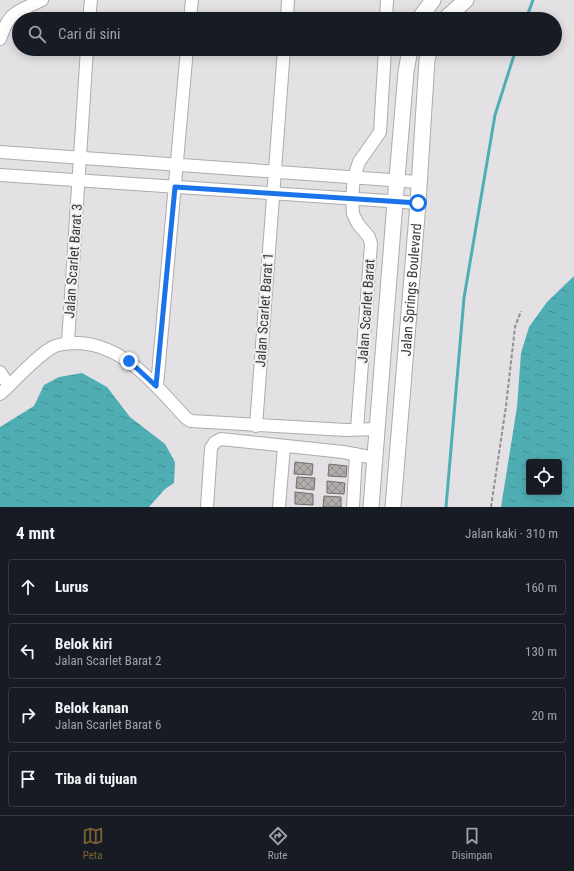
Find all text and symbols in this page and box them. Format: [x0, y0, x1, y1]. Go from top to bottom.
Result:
search box [12, 12, 562, 56]
icon: search [26, 23, 48, 45]
text: Cari di sini [58, 25, 120, 43]
route start [409, 194, 427, 212]
street label: Jalan Scarlet Barat 3 [61, 203, 85, 319]
street label: Jalan Springs Boulevard [397, 223, 424, 357]
street label: Jalan Scarlet Barat 1 [252, 252, 276, 368]
street label: Jalan Scarlet Barat [354, 258, 378, 364]
route end [120, 352, 138, 370]
map controls [526, 459, 562, 495]
button: locate [526, 459, 562, 495]
text: 4 mnt [16, 523, 55, 543]
text: Jalan kaki · 310 m [465, 526, 558, 541]
icon: ahead [17, 576, 39, 598]
text: Lurus [55, 578, 89, 596]
text: 160 m [525, 580, 557, 595]
text: Belok kiri [55, 635, 112, 653]
icon: left [17, 640, 39, 662]
text: 130 m [525, 644, 557, 659]
text: Jalan Scarlet Barat 2 [55, 653, 161, 668]
text: Belok kanan [55, 699, 129, 717]
icon: right [17, 704, 39, 726]
text: 20 m [531, 708, 557, 723]
text: Jalan Scarlet Barat 6 [55, 717, 161, 732]
icon: arrive [17, 768, 39, 790]
text: Tiba di tujuan [55, 770, 137, 788]
tab: Peta [82, 825, 104, 862]
tab: Rute [267, 825, 289, 862]
tab: Disimpan [452, 825, 492, 862]

